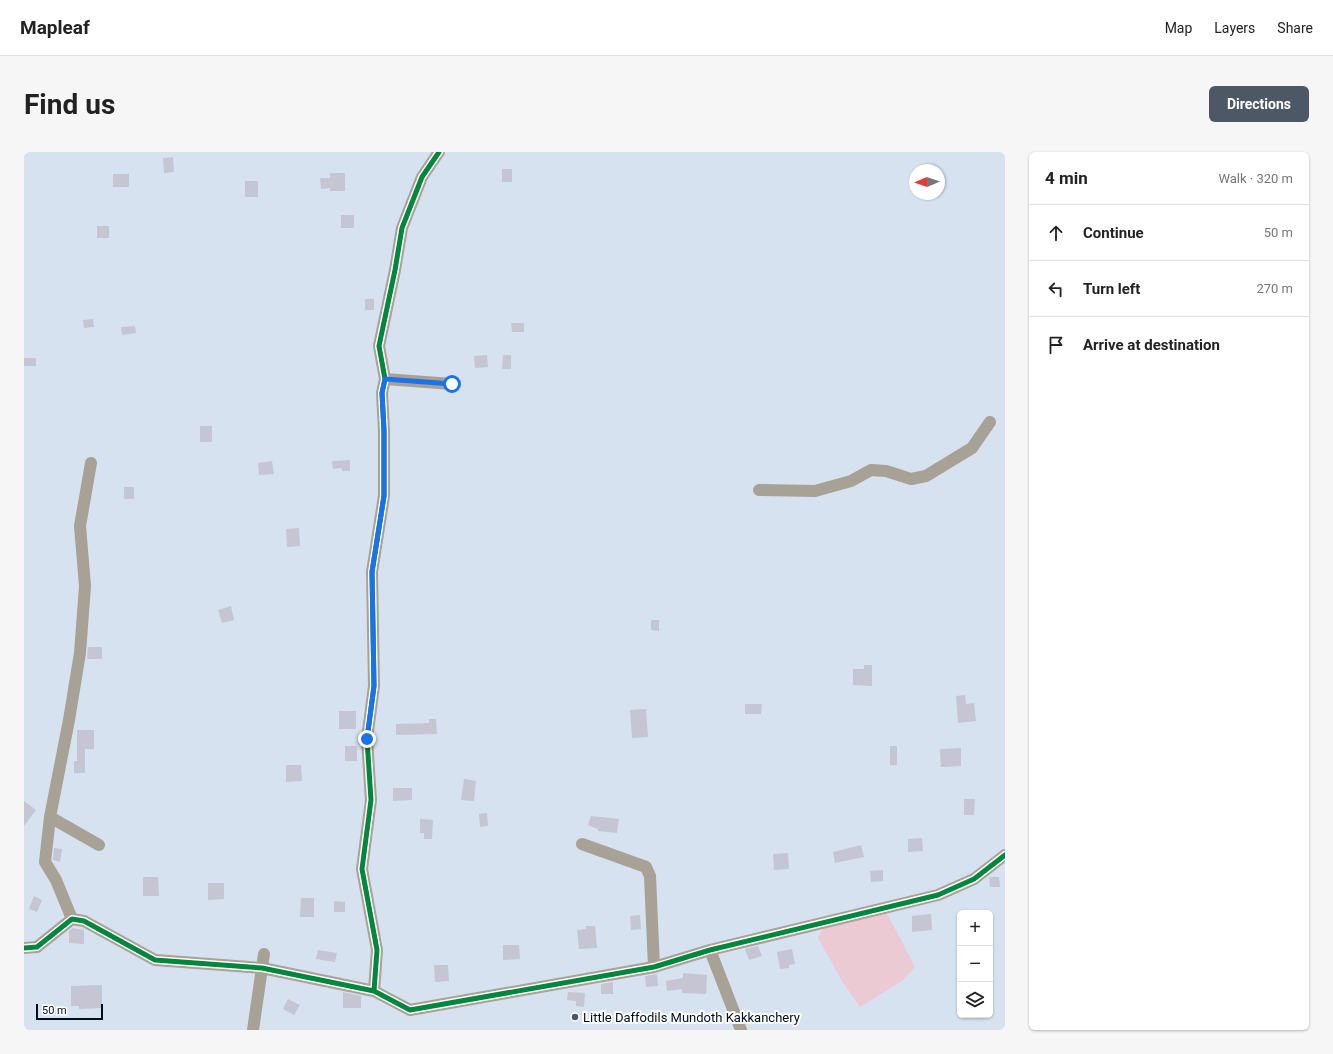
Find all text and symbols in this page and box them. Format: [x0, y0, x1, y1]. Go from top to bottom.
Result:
text: Mapleaf [20, 16, 90, 39]
text: Map [1165, 20, 1192, 36]
text: Layers [1214, 20, 1255, 36]
text: Share [1277, 20, 1313, 36]
button: Directions [1209, 86, 1309, 122]
text: Find us [24, 88, 115, 121]
north arrow [909, 164, 945, 200]
text: 4 min [1045, 168, 1088, 188]
text: Walk · 320 m [1218, 171, 1293, 186]
icon: ahead [1045, 222, 1067, 244]
text: Continue [1083, 224, 1144, 242]
text: 50 m [1264, 225, 1293, 240]
icon: left [1045, 278, 1067, 300]
text: Turn left [1083, 280, 1140, 298]
text: 270 m [1256, 281, 1293, 296]
icon: arrive [1045, 334, 1067, 356]
text: Arrive at destination [1083, 336, 1220, 354]
route start [443, 375, 461, 393]
route end [358, 730, 376, 748]
map controls [957, 910, 993, 1018]
button: + [957, 910, 993, 946]
button: − [957, 946, 993, 982]
button: layers [957, 982, 993, 1018]
scale bar [36, 1002, 103, 1021]
text: 50 m [42, 1004, 67, 1017]
place label: Little Daffodils Mundoth Kakkanchery [583, 1010, 800, 1025]
marker: Little Daffodils Mundoth Kakkanchery [570, 1012, 580, 1022]

